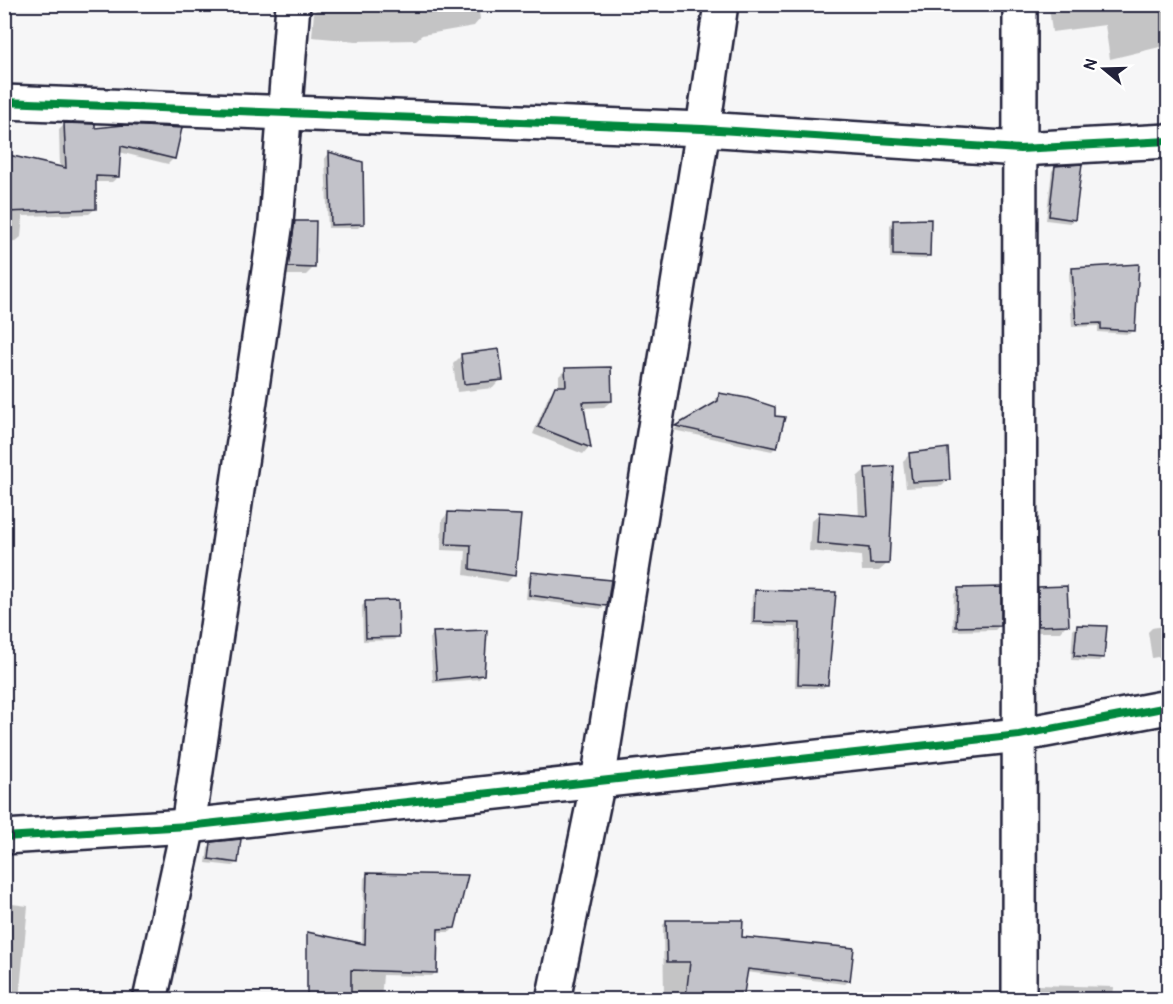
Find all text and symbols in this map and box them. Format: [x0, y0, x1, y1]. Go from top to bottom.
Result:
north arrow [1074, 39, 1134, 99]
text: N [1080, 56, 1102, 73]

